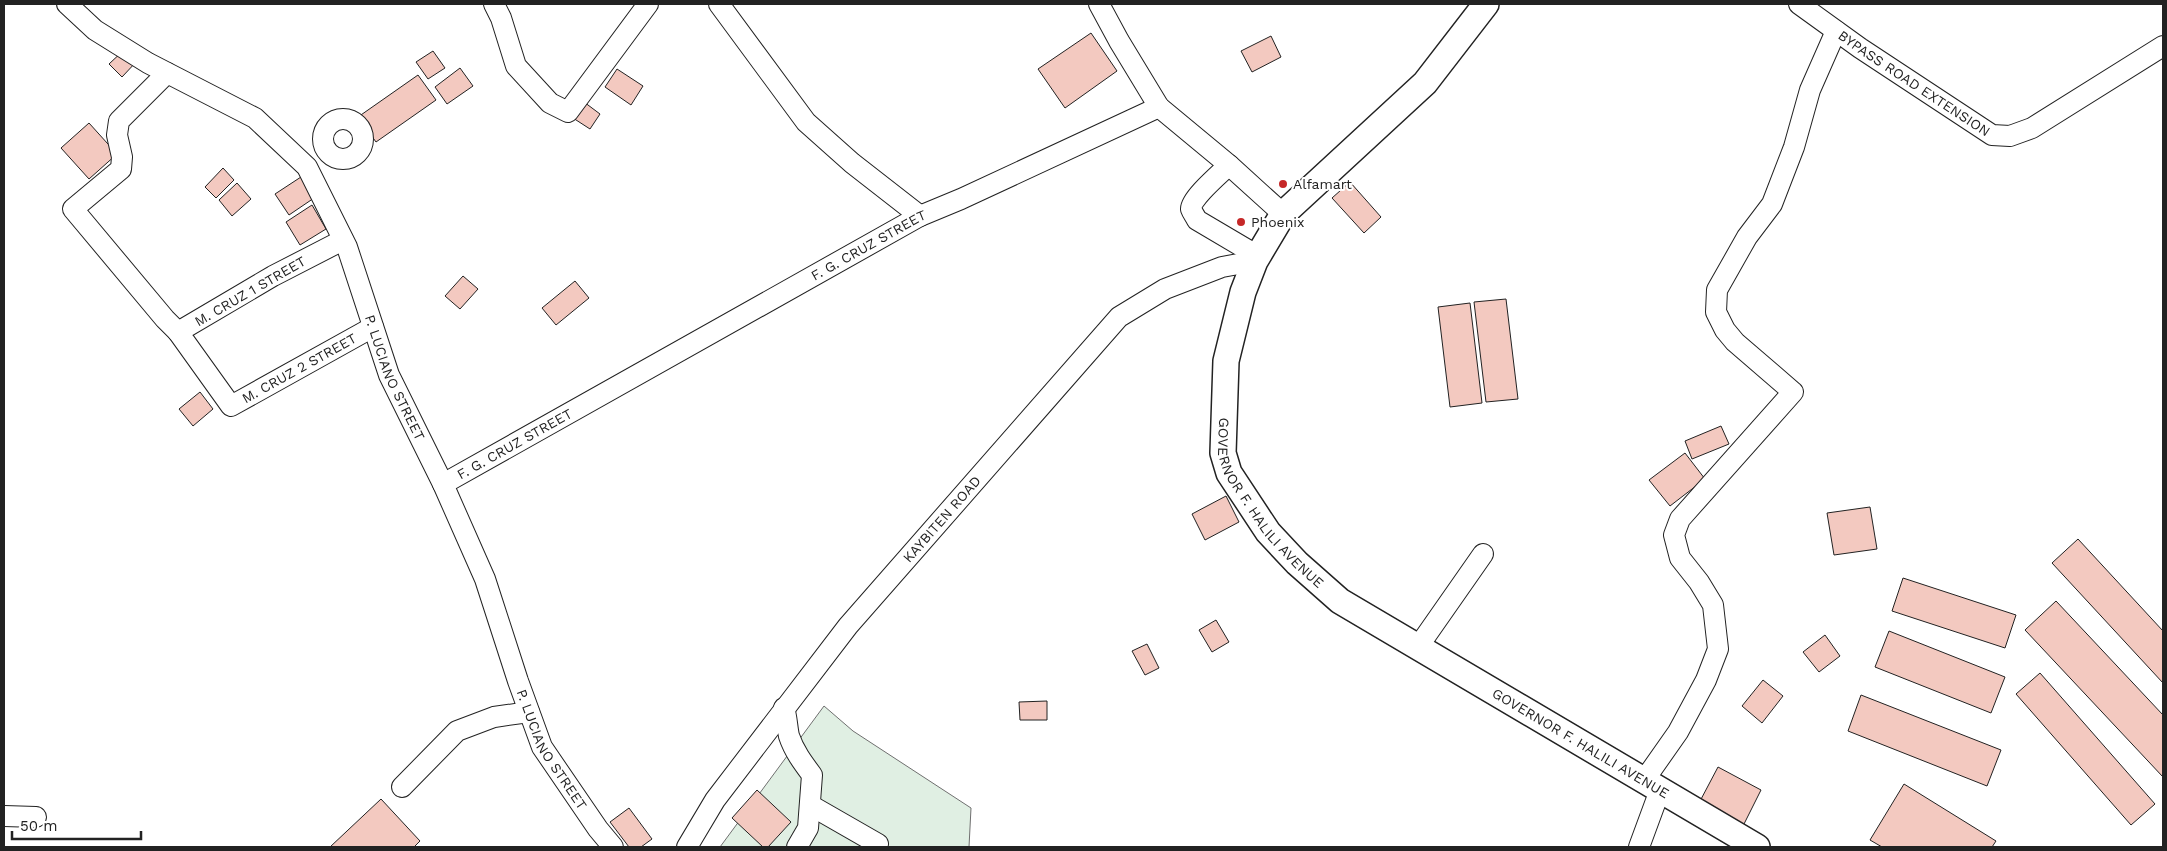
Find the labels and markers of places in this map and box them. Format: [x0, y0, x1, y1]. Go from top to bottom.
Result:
place label: Alfamart [1293, 176, 1352, 192]
marker: Alfamart [1277, 178, 1289, 190]
place label: Phoenix [1251, 214, 1305, 230]
marker: Phoenix [1235, 216, 1247, 228]

